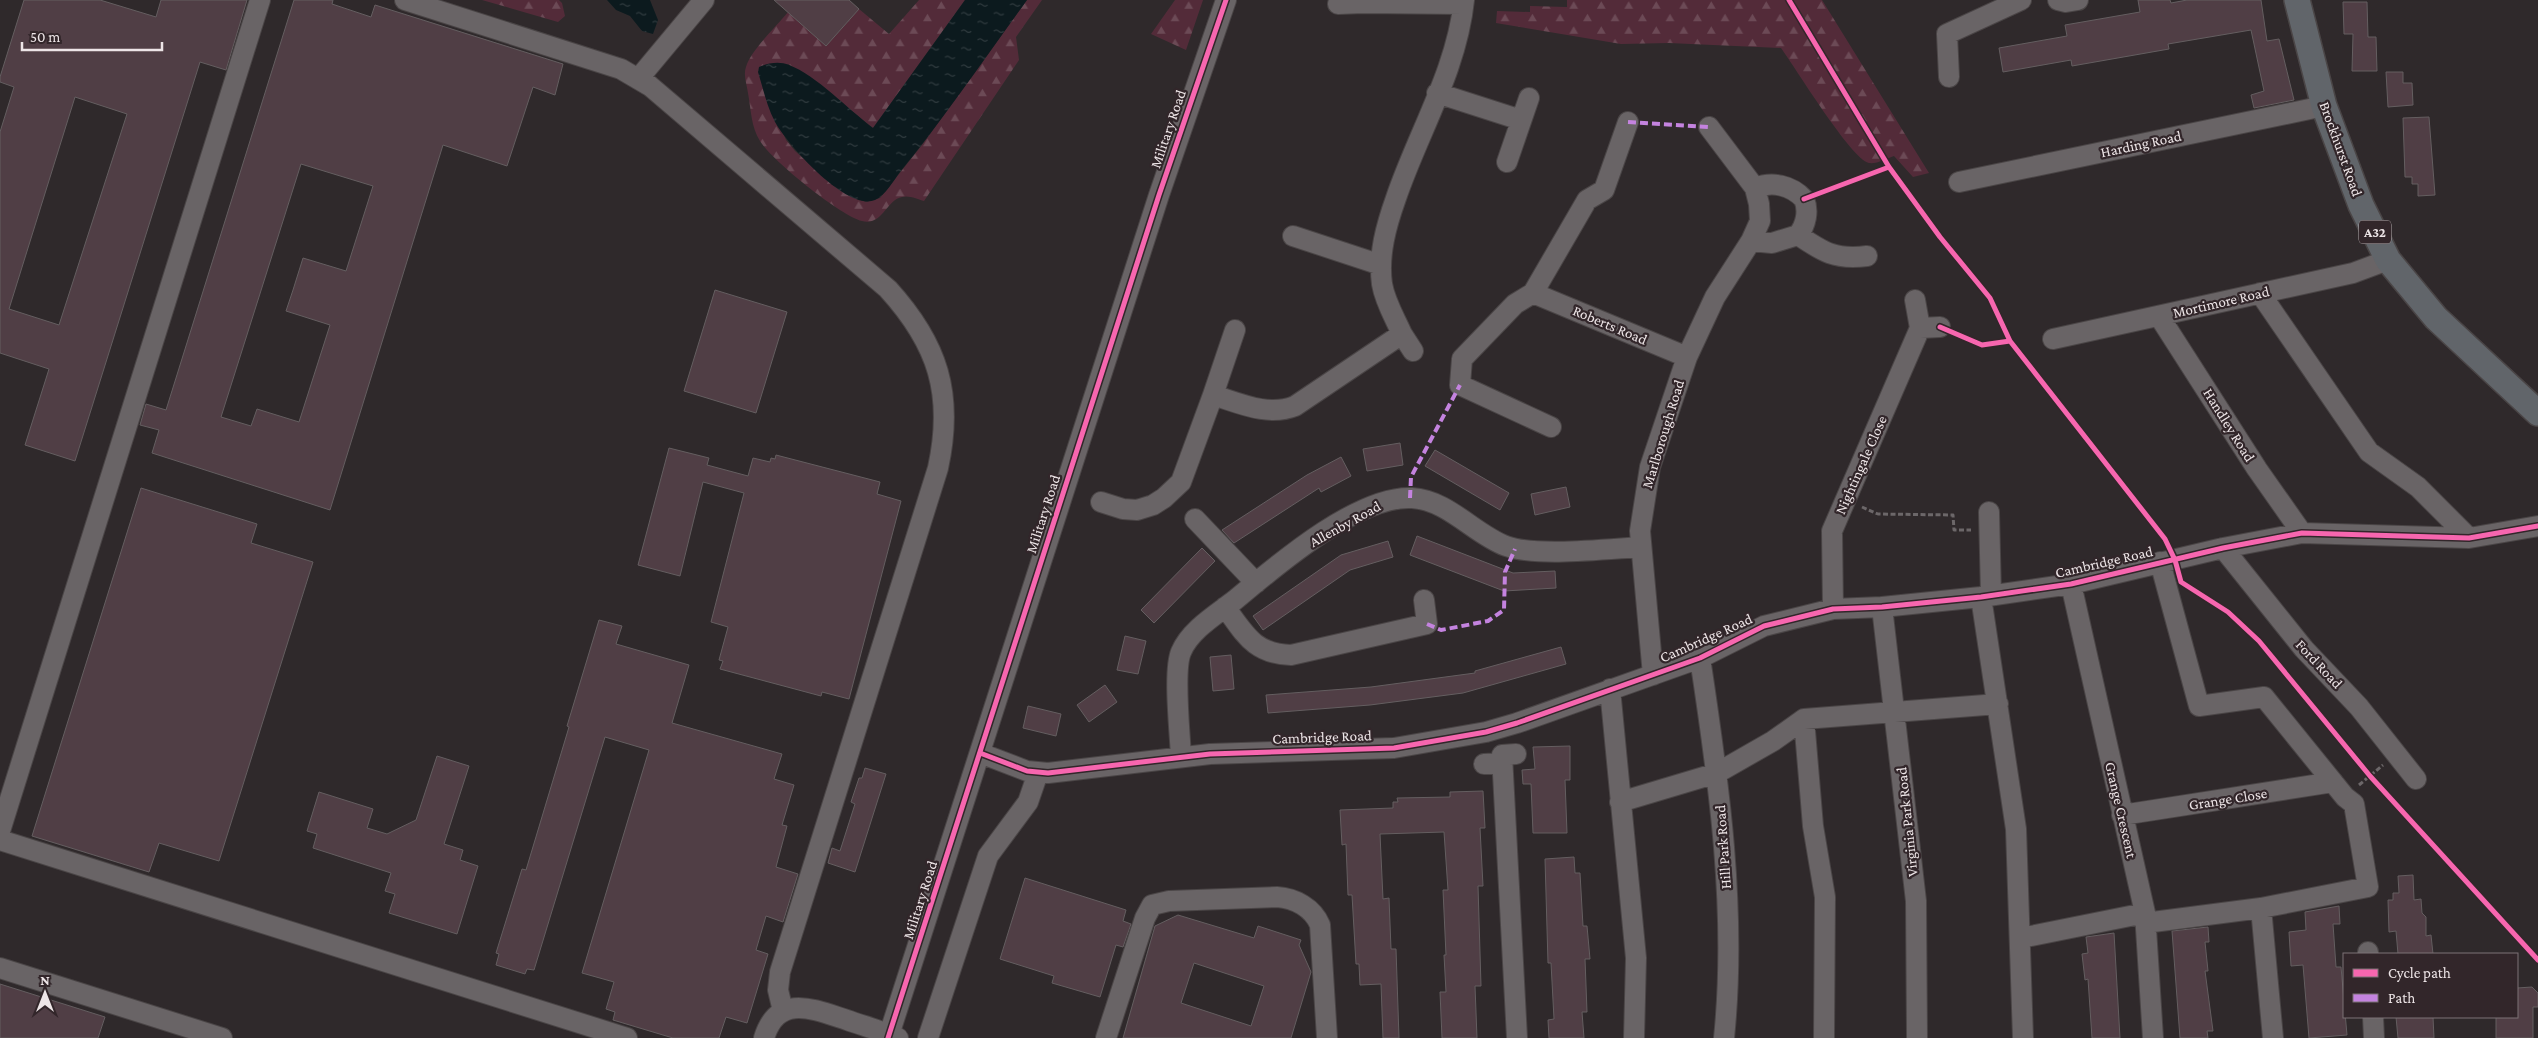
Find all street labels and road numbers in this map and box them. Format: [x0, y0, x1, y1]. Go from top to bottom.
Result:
street label: Military Road [1147, 88, 1190, 170]
street label: Brockhurst Road [2317, 100, 2366, 198]
street label: Harding Road [2099, 128, 2183, 161]
road number: A32 [2359, 220, 2391, 243]
street label: Mortimore Road [2171, 283, 2271, 321]
street label: Roberts Road [1570, 302, 1650, 348]
street label: Marlborough Road [1639, 378, 1688, 490]
street label: Handley Road [2199, 385, 2258, 465]
street label: Nightingale Close [1832, 413, 1891, 517]
street label: Military Road [1023, 473, 1064, 556]
street label: Allenby Road [1307, 498, 1384, 551]
street label: Cambridge Road [2054, 543, 2155, 582]
street label: Cambridge Road [1657, 610, 1755, 666]
street label: Ford Road [2292, 636, 2346, 692]
street label: Cambridge Road [1272, 727, 1372, 748]
street label: Grange Crescent [2101, 760, 2140, 861]
street label: Virginia Park Road [1893, 766, 1922, 878]
street label: Grange Close [2188, 785, 2269, 814]
street label: Hill Park Road [1712, 804, 1734, 890]
street label: Military Road [900, 859, 941, 942]

